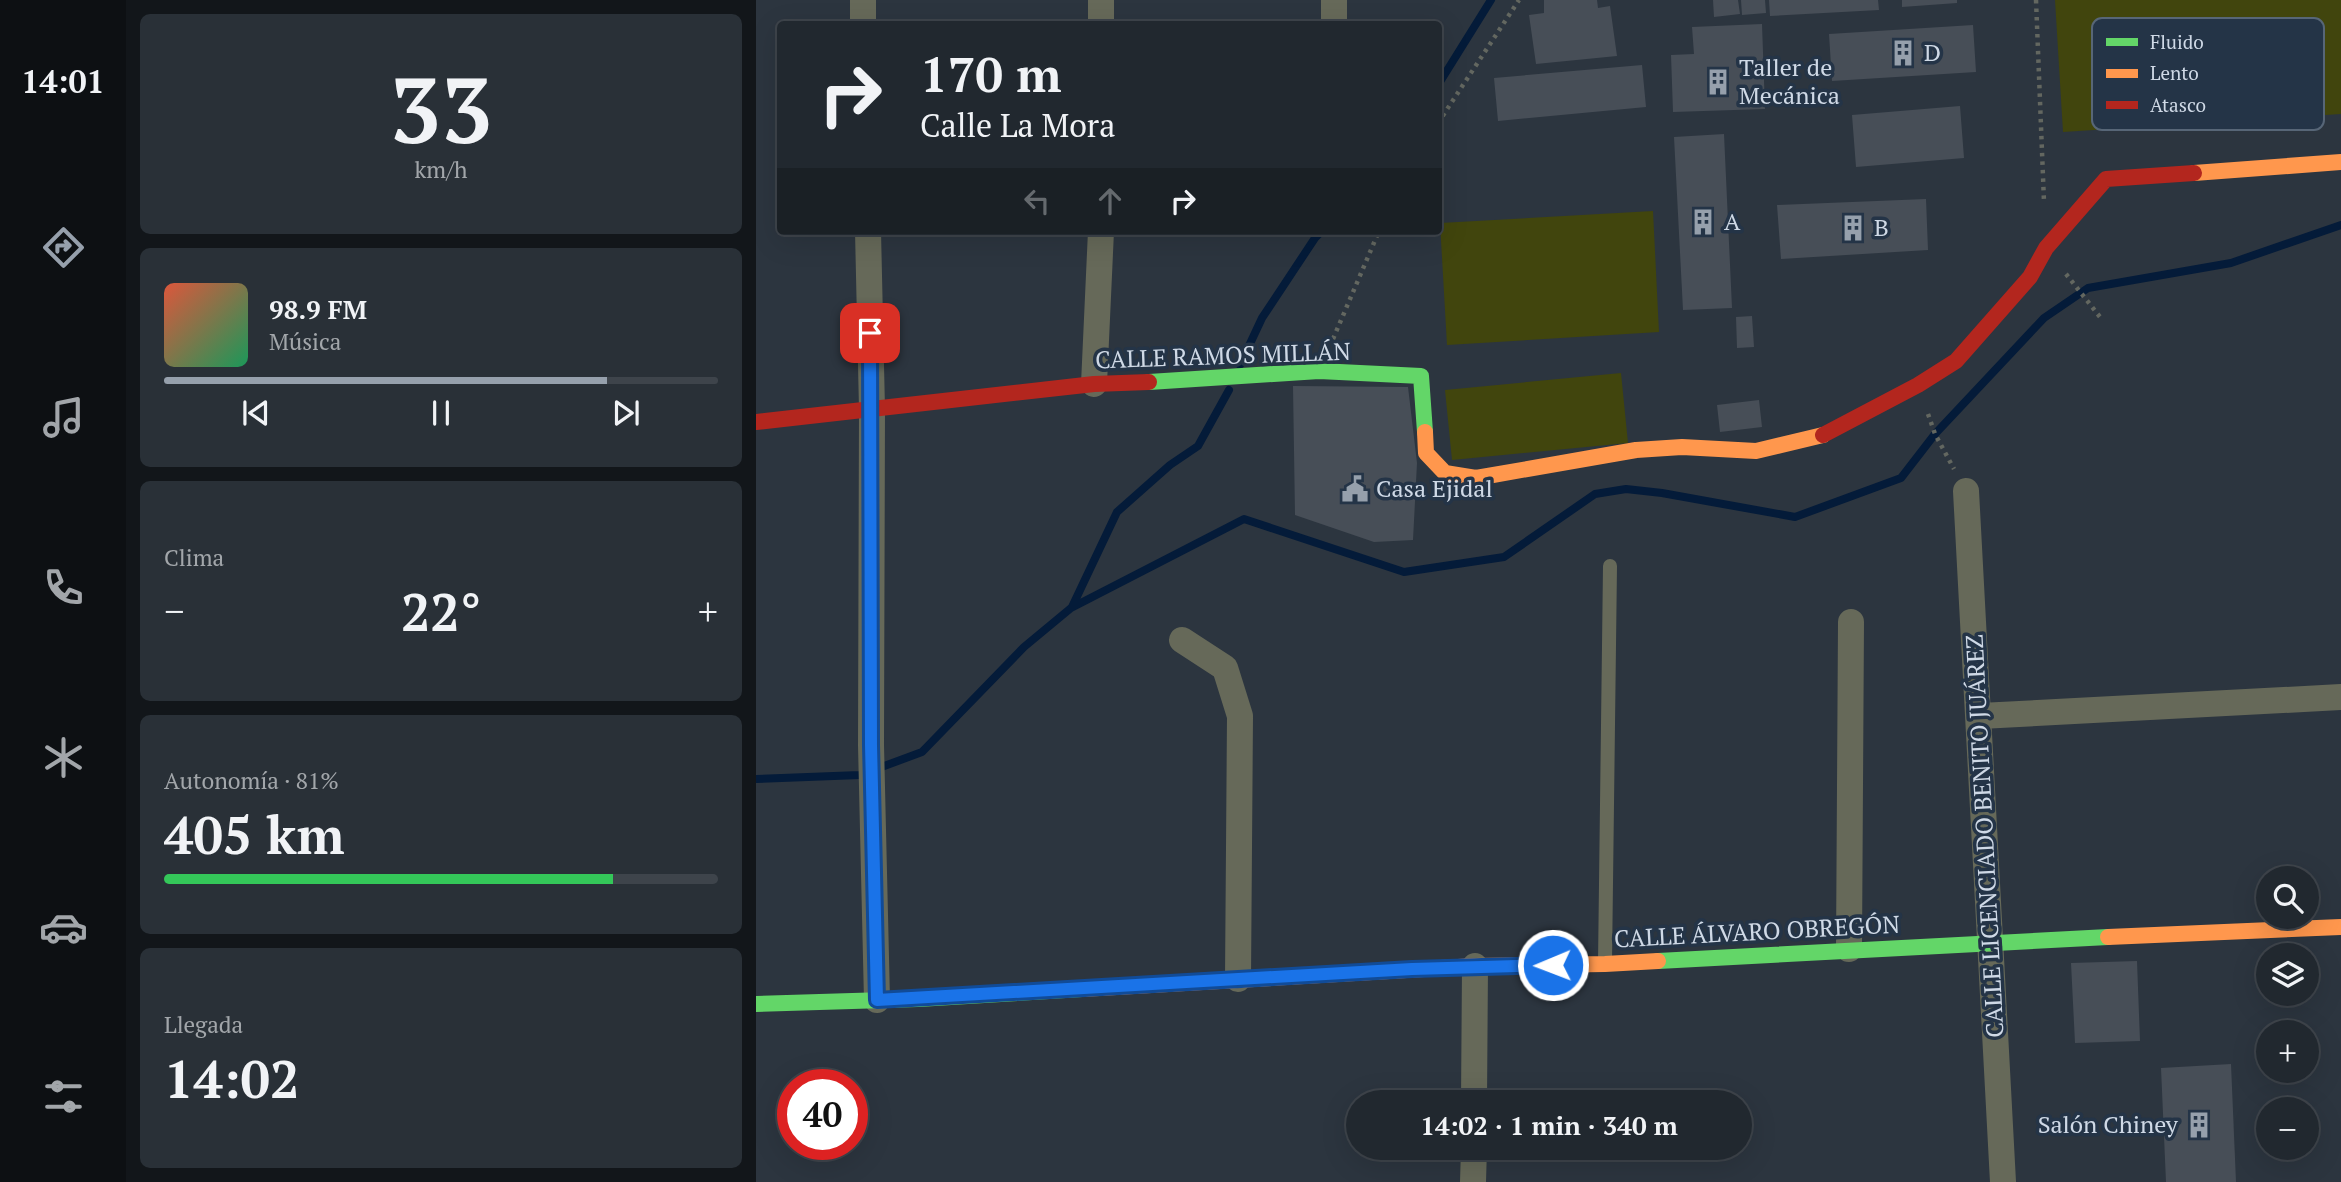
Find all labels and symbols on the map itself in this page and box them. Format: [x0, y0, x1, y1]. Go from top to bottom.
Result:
legend [2092, 18, 2324, 130]
text: Fluido [2150, 29, 2204, 54]
place label: D [1924, 36, 1941, 68]
building icon: D [1888, 38, 1918, 68]
place label: Taller de Mecánica [1739, 51, 1840, 111]
text: Lento [2150, 60, 2199, 85]
building icon: Taller de Mecánica [1703, 67, 1733, 97]
text: Atasco [2150, 92, 2206, 117]
place label: A [1724, 205, 1741, 237]
building icon: A [1688, 207, 1718, 237]
place label: B [1874, 211, 1889, 243]
building icon: B [1838, 213, 1868, 243]
pin [840, 303, 900, 363]
street label: CALLE RAMOS MILLÁN [1095, 335, 1351, 375]
place label: Casa Ejidal [1376, 472, 1493, 504]
public building icon: Casa Ejidal [1340, 474, 1370, 504]
street label: CALLE LICENCIADO BENITO JUÁREZ [1957, 633, 2011, 1039]
street label: CALLE ÁLVARO OBREGÓN [1613, 908, 1901, 954]
position arrow [1516, 928, 1590, 1002]
speed limit sign: 40 [777, 1069, 868, 1160]
place label: Salón Chiney [2038, 1108, 2179, 1140]
building icon: Salón Chiney [2184, 1110, 2214, 1140]

